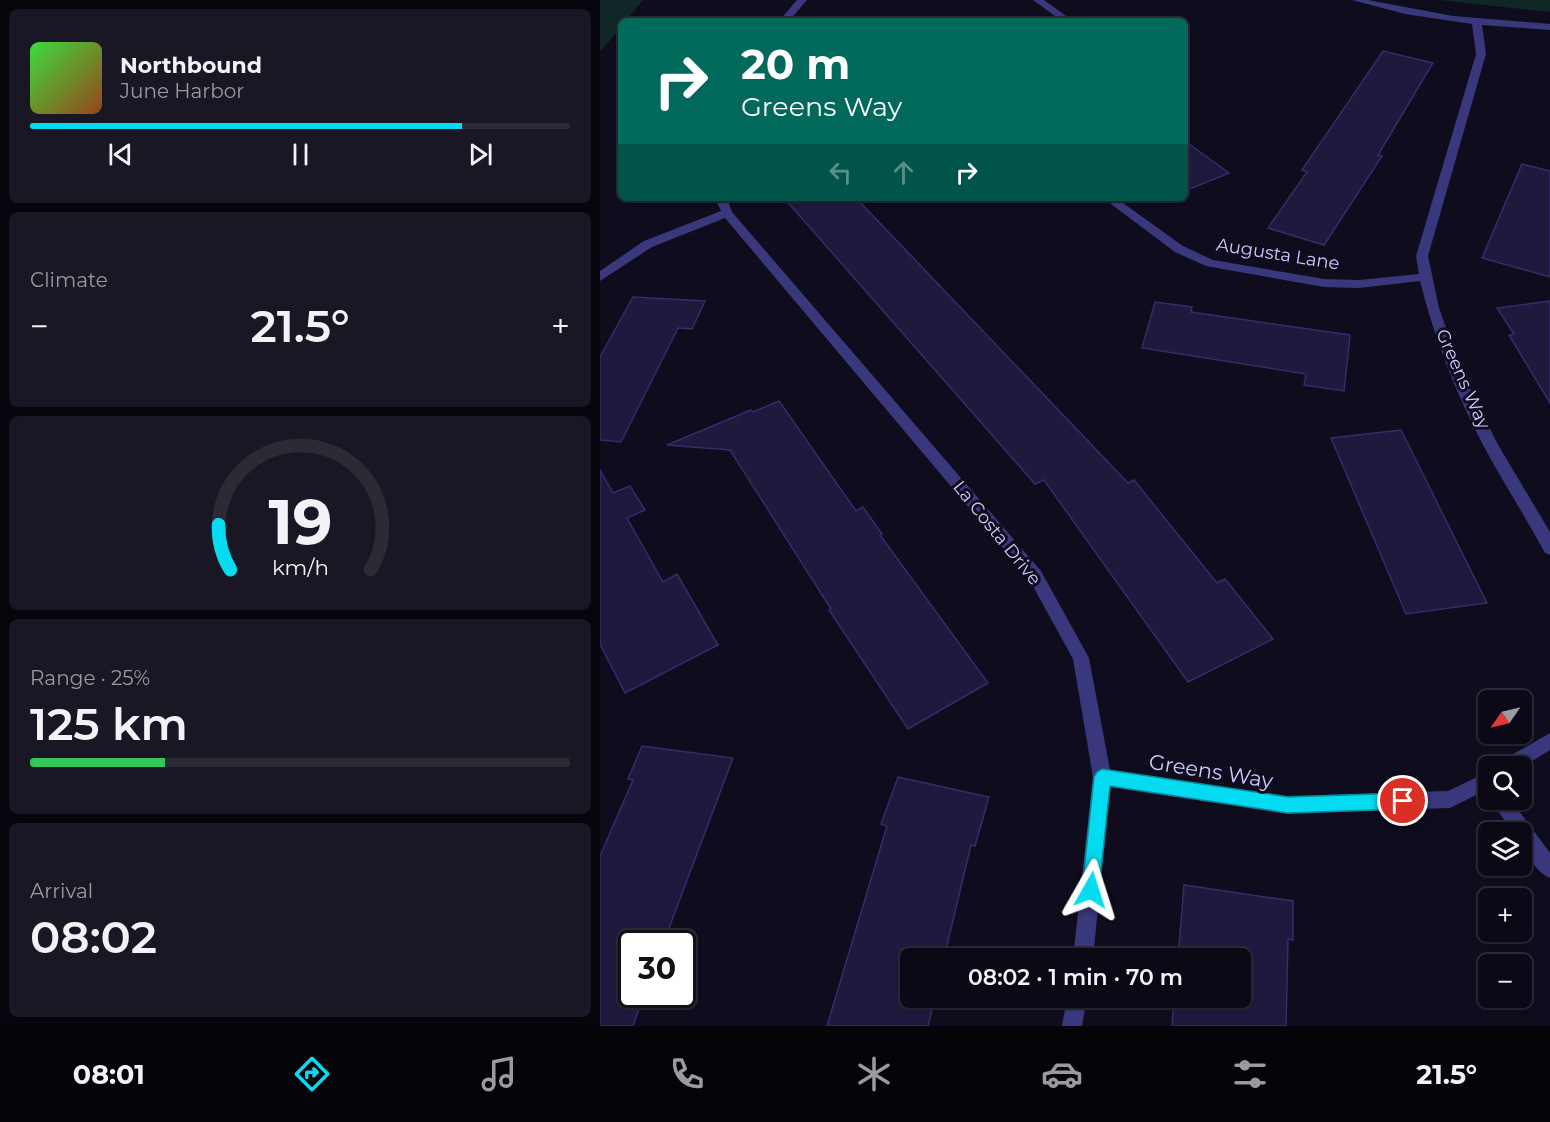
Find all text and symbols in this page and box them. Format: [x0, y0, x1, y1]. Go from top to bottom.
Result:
text: 20 m [741, 38, 850, 90]
icon: right [642, 42, 720, 120]
text: Northbound [120, 52, 262, 79]
text: June Harbor [120, 79, 244, 103]
text: Greens Way [741, 90, 902, 123]
icon: previous [104, 138, 137, 171]
icon: pause [284, 138, 317, 171]
icon: next [464, 138, 497, 171]
icon: left [824, 156, 857, 189]
icon: ahead [887, 156, 920, 189]
icon: right [950, 156, 983, 189]
street label: Augusta Lane [1215, 233, 1341, 275]
text: Climate [30, 268, 108, 292]
text: 21.5° [250, 298, 350, 353]
text: − [30, 306, 49, 346]
text: + [551, 306, 570, 346]
street label: Greens Way [1431, 325, 1495, 433]
street label: La Costa Drive [948, 476, 1046, 590]
text: 19 [268, 484, 332, 560]
text: km/h [271, 554, 329, 580]
text: Range · 25% [30, 666, 150, 690]
north arrow [1478, 690, 1532, 744]
map controls [1478, 690, 1532, 1008]
text: 125 km [30, 696, 188, 751]
street label: Greens Way [1147, 749, 1275, 793]
button: search [1478, 756, 1532, 810]
pin [1377, 775, 1428, 826]
icon: arrive [1386, 784, 1419, 817]
button: layers [1478, 822, 1532, 876]
position arrow [1059, 858, 1123, 922]
text: Arrival [30, 879, 93, 903]
button: + [1478, 888, 1532, 942]
text: 08:02 [30, 909, 157, 964]
speed limit sign: 30 [618, 930, 696, 1008]
button: − [1478, 954, 1532, 1008]
text: 08:02 · 1 min · 70 m [968, 964, 1183, 991]
icon: directions [291, 1053, 333, 1095]
icon: music [478, 1053, 520, 1095]
icon: phone [666, 1053, 708, 1095]
icon: climate [853, 1053, 895, 1095]
icon: car [1041, 1053, 1083, 1095]
icon: filters [1229, 1053, 1271, 1095]
text: 08:01 [73, 1058, 145, 1091]
text: 21.5° [1416, 1058, 1477, 1091]

